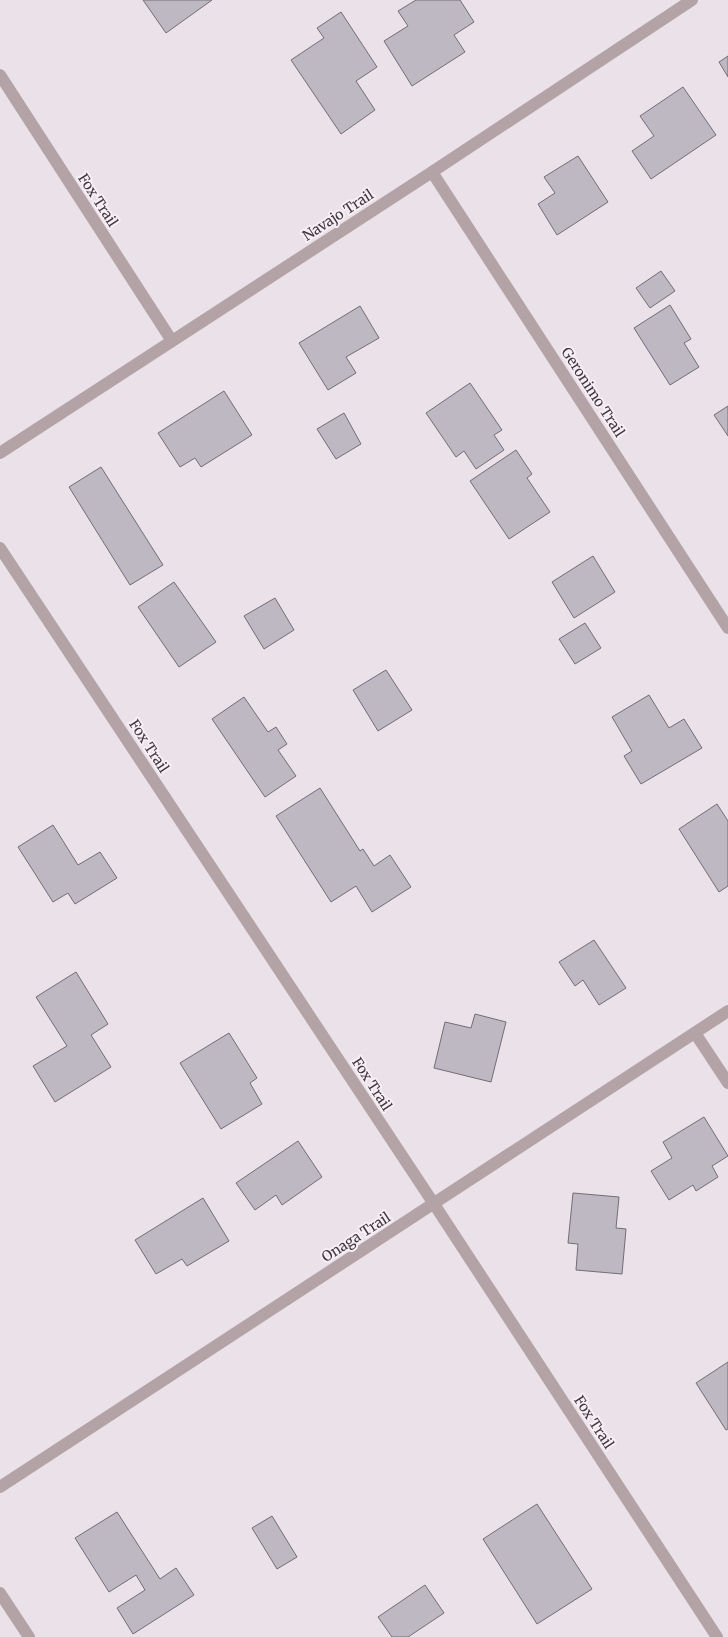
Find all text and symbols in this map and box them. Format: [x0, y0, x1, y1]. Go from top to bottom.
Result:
street label: Fox Trail [74, 170, 122, 231]
street label: Navajo Trail [299, 185, 377, 245]
street label: Geronimo Trail [557, 344, 629, 441]
street label: Fox Trail [125, 716, 173, 777]
street label: Fox Trail [348, 1054, 396, 1115]
street label: Onaga Trail [318, 1208, 394, 1266]
street label: Fox Trail [570, 1392, 618, 1453]

